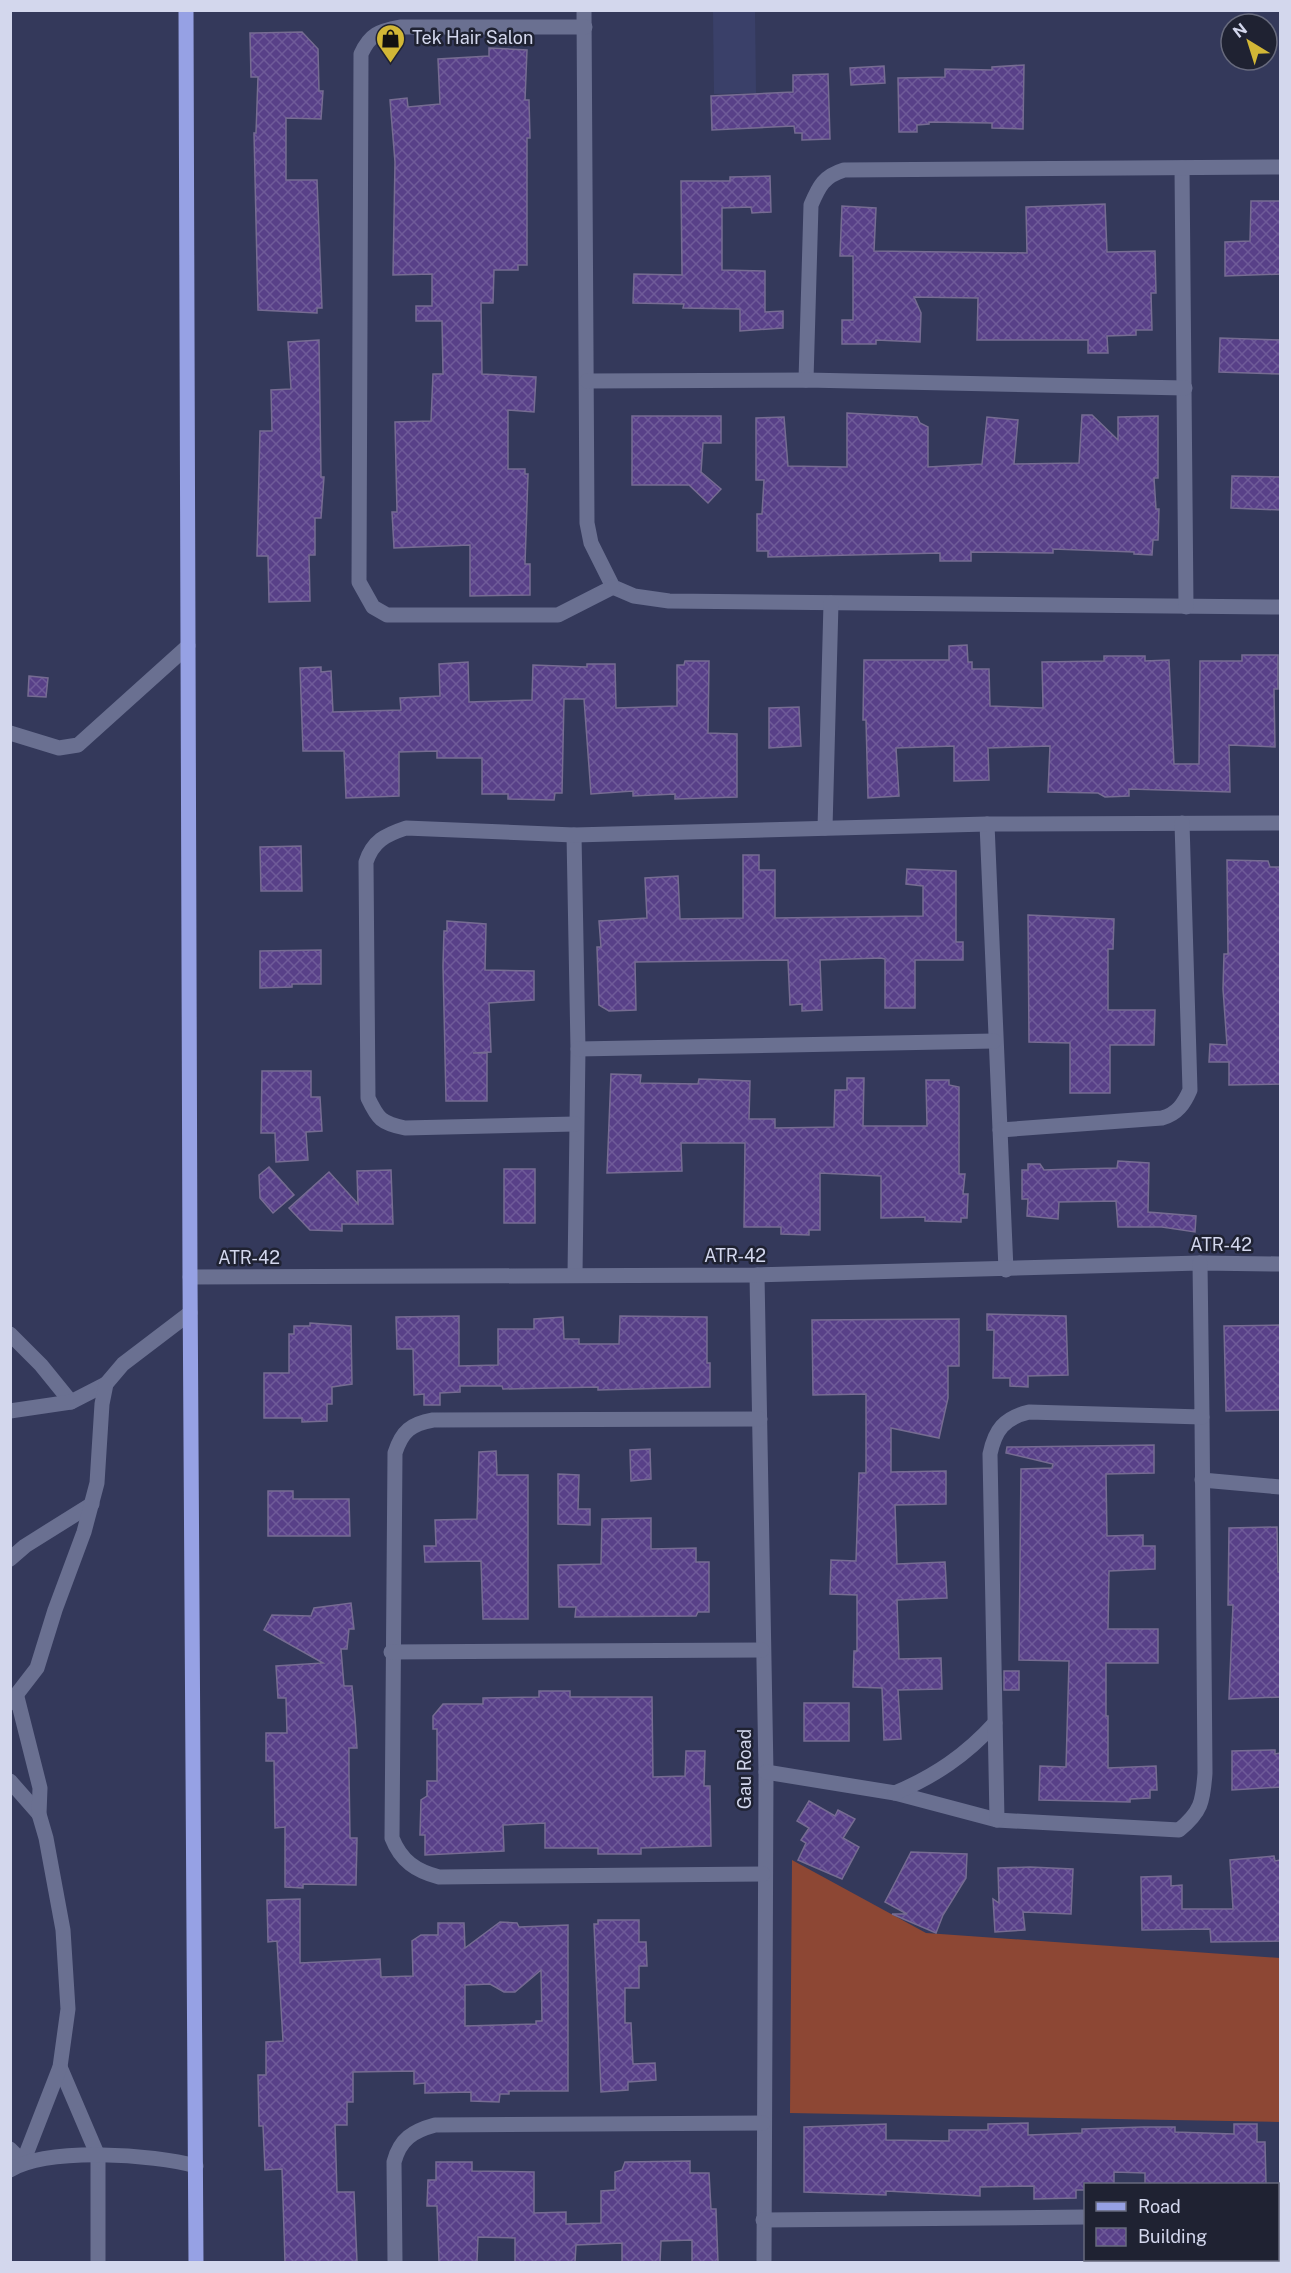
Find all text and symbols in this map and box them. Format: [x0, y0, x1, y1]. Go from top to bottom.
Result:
north arrow [1219, 12, 1279, 72]
text: N [1229, 19, 1251, 42]
shop icon: Tek Hair Salon [375, 22, 407, 64]
place label: Tek Hair Salon [412, 27, 533, 48]
street label: ATR-42 [1190, 1234, 1252, 1255]
street label: ATR-42 [704, 1245, 766, 1266]
street label: ATR-42 [218, 1247, 280, 1268]
street label: Gau Road [734, 1729, 755, 1809]
legend [1084, 2183, 1279, 2261]
text: Road [1138, 2196, 1181, 2217]
text: Building [1138, 2226, 1207, 2247]

